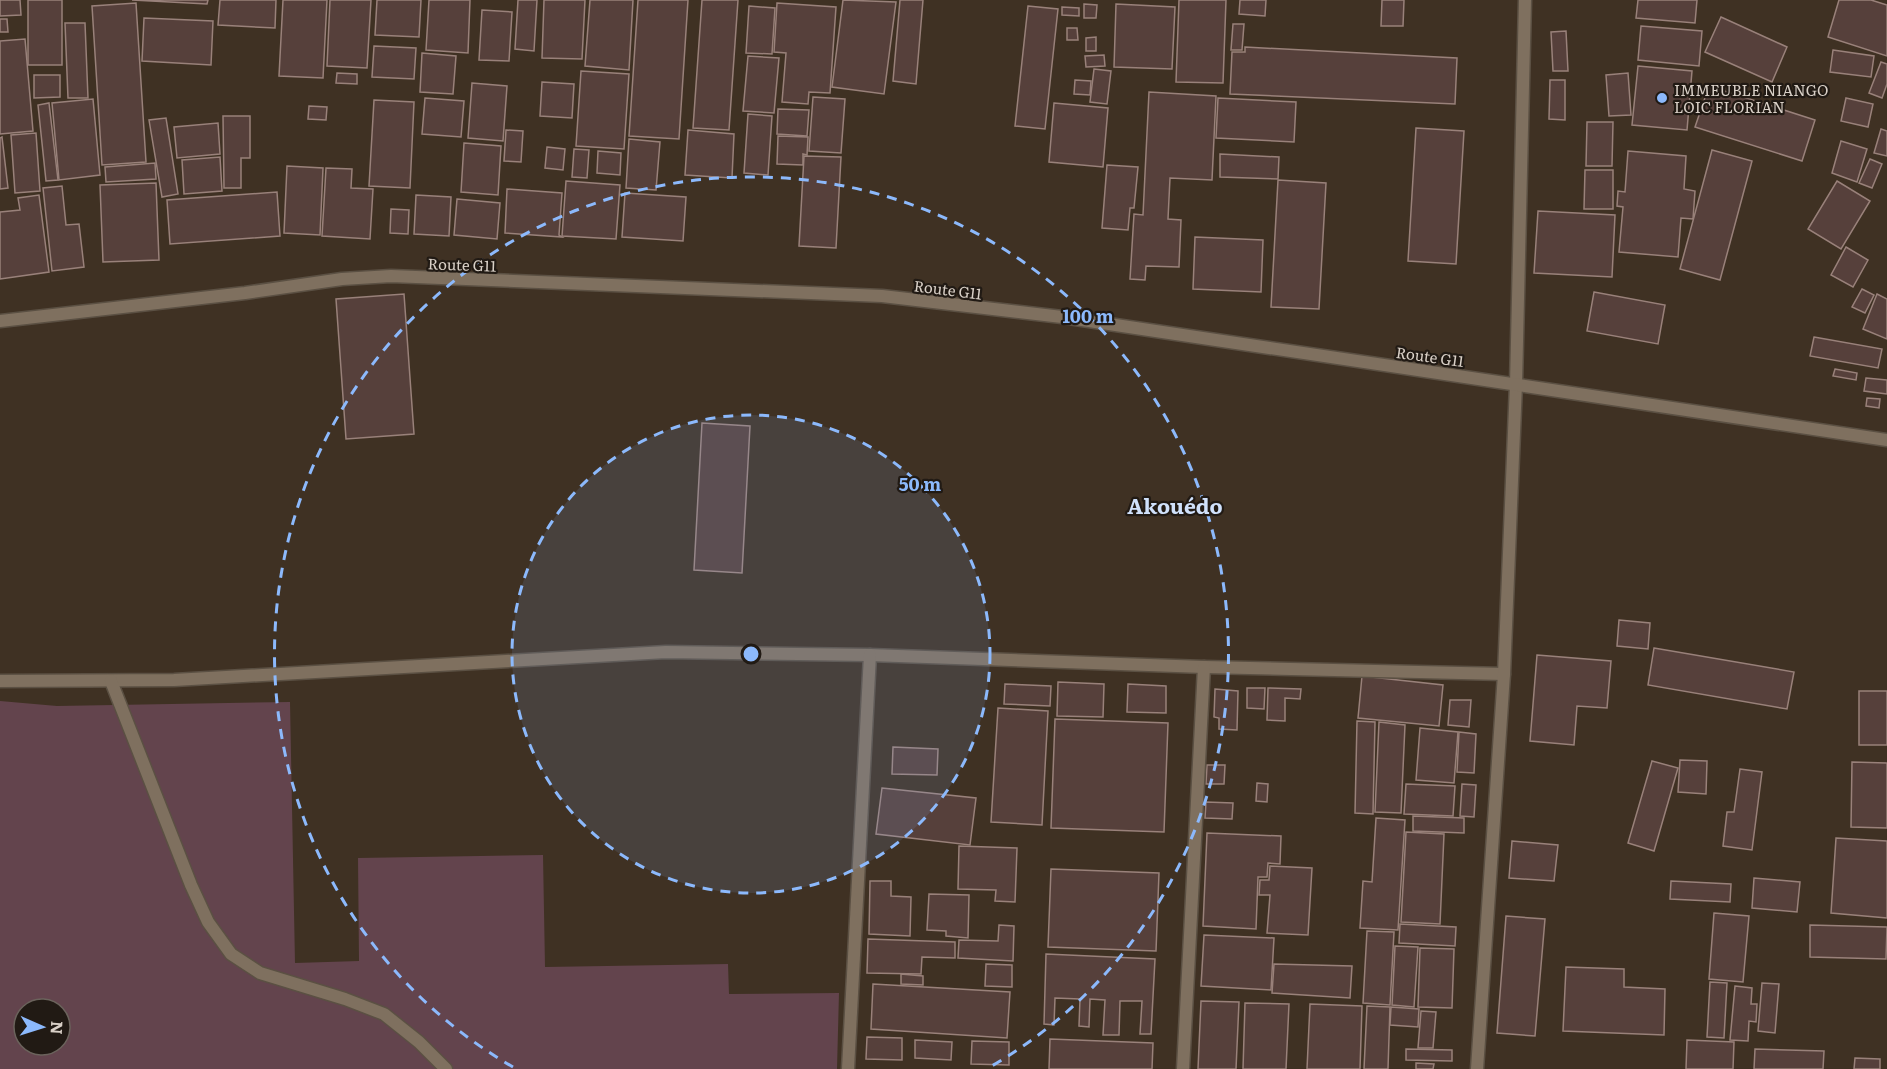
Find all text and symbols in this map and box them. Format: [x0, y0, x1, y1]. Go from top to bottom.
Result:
place label: IMMEUBLE NIANGO LOIC FLORIAN [1674, 78, 1828, 118]
marker: IMMEUBLE NIANGO LOIC FLORIAN [1655, 91, 1669, 105]
street label: Route G11 [427, 251, 497, 277]
street label: Route G11 [913, 273, 983, 305]
text: 100 m [1062, 302, 1114, 329]
street label: Route G11 [1394, 340, 1466, 372]
text: 50 m [899, 470, 941, 497]
district label: Akouédo [1127, 489, 1223, 520]
centre of rings [741, 644, 761, 664]
north arrow [12, 997, 72, 1057]
text: N [46, 1020, 70, 1035]

